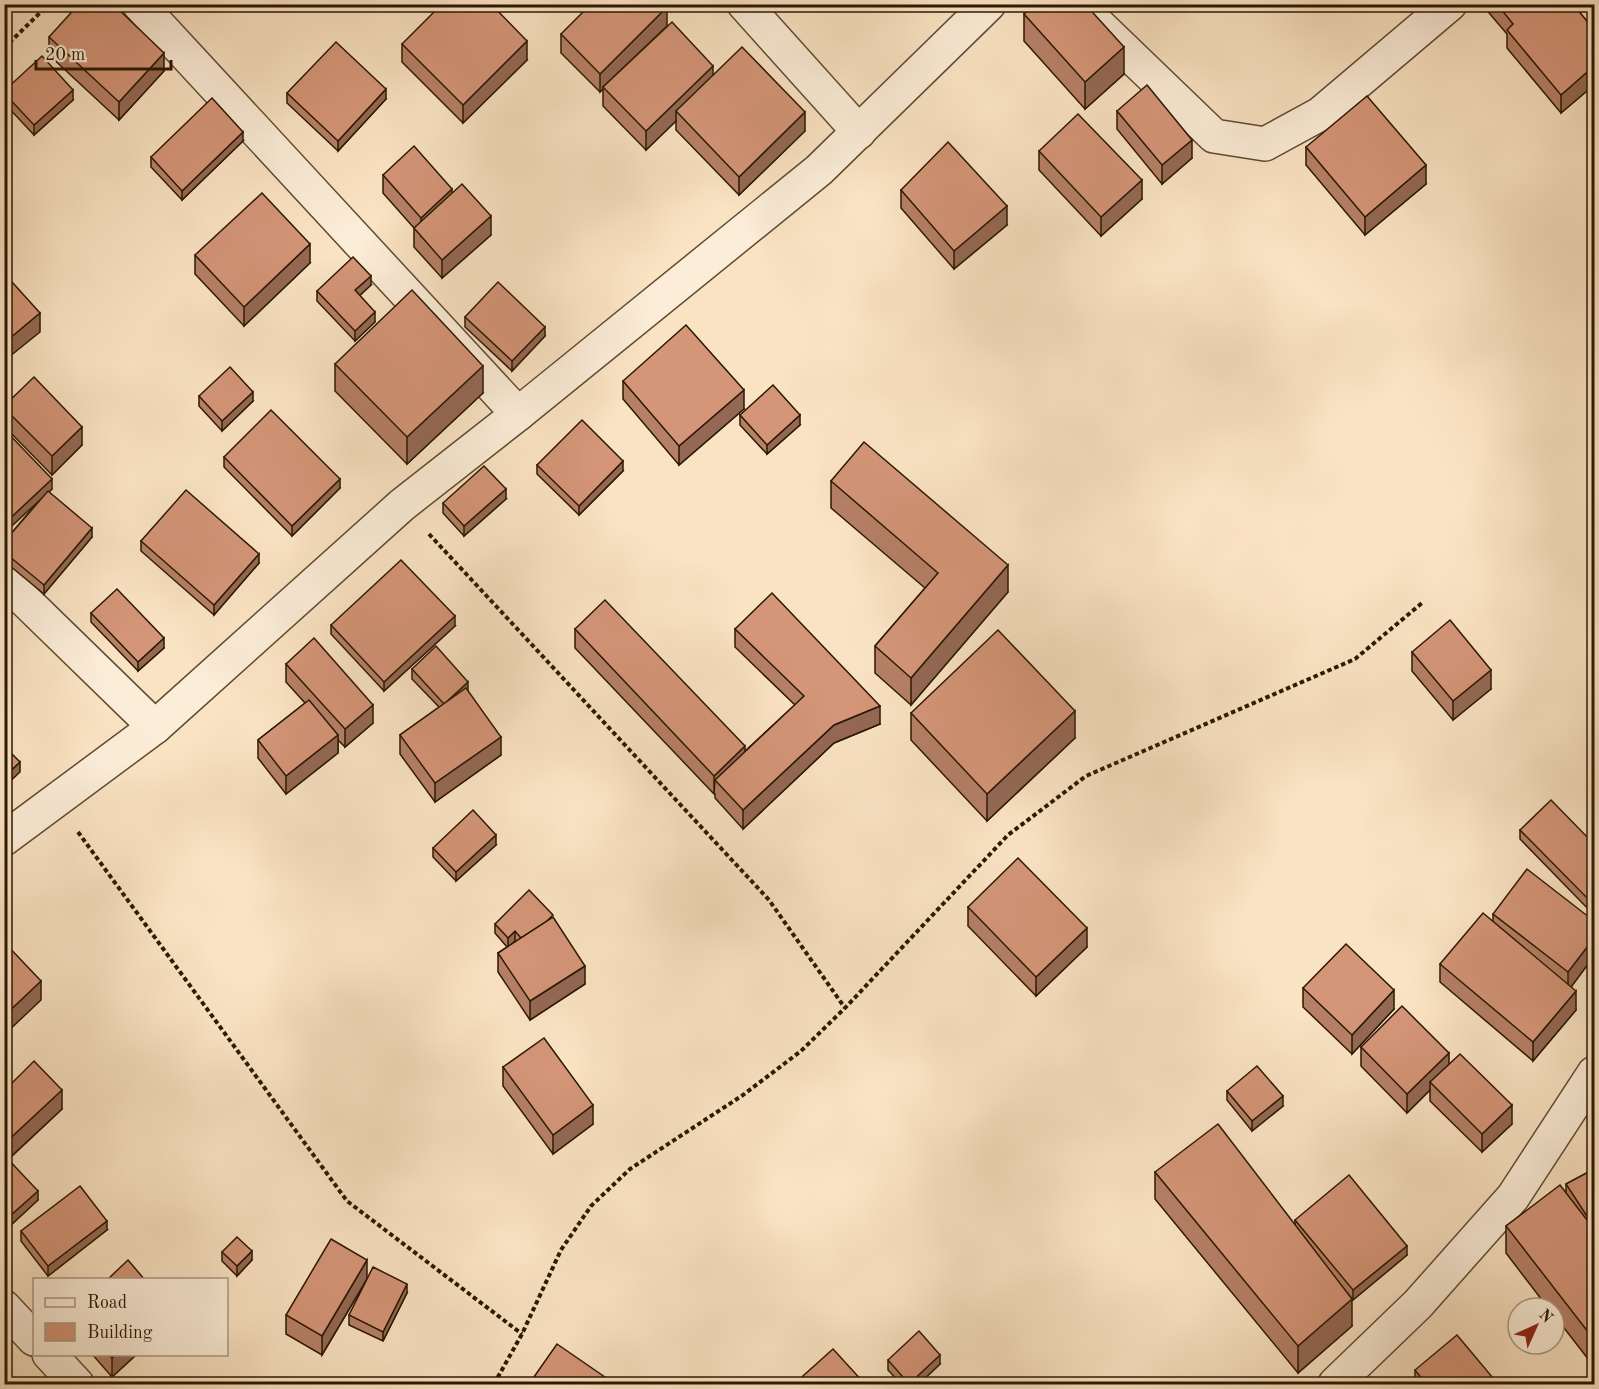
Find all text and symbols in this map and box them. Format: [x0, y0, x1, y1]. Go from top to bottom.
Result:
scale bar [36, 33, 171, 71]
text: 20 m [45, 46, 85, 64]
legend [33, 1278, 228, 1356]
text: Road [87, 1294, 127, 1312]
north arrow [1506, 1296, 1566, 1356]
text: N [1535, 1307, 1556, 1327]
text: Building [87, 1324, 153, 1342]

